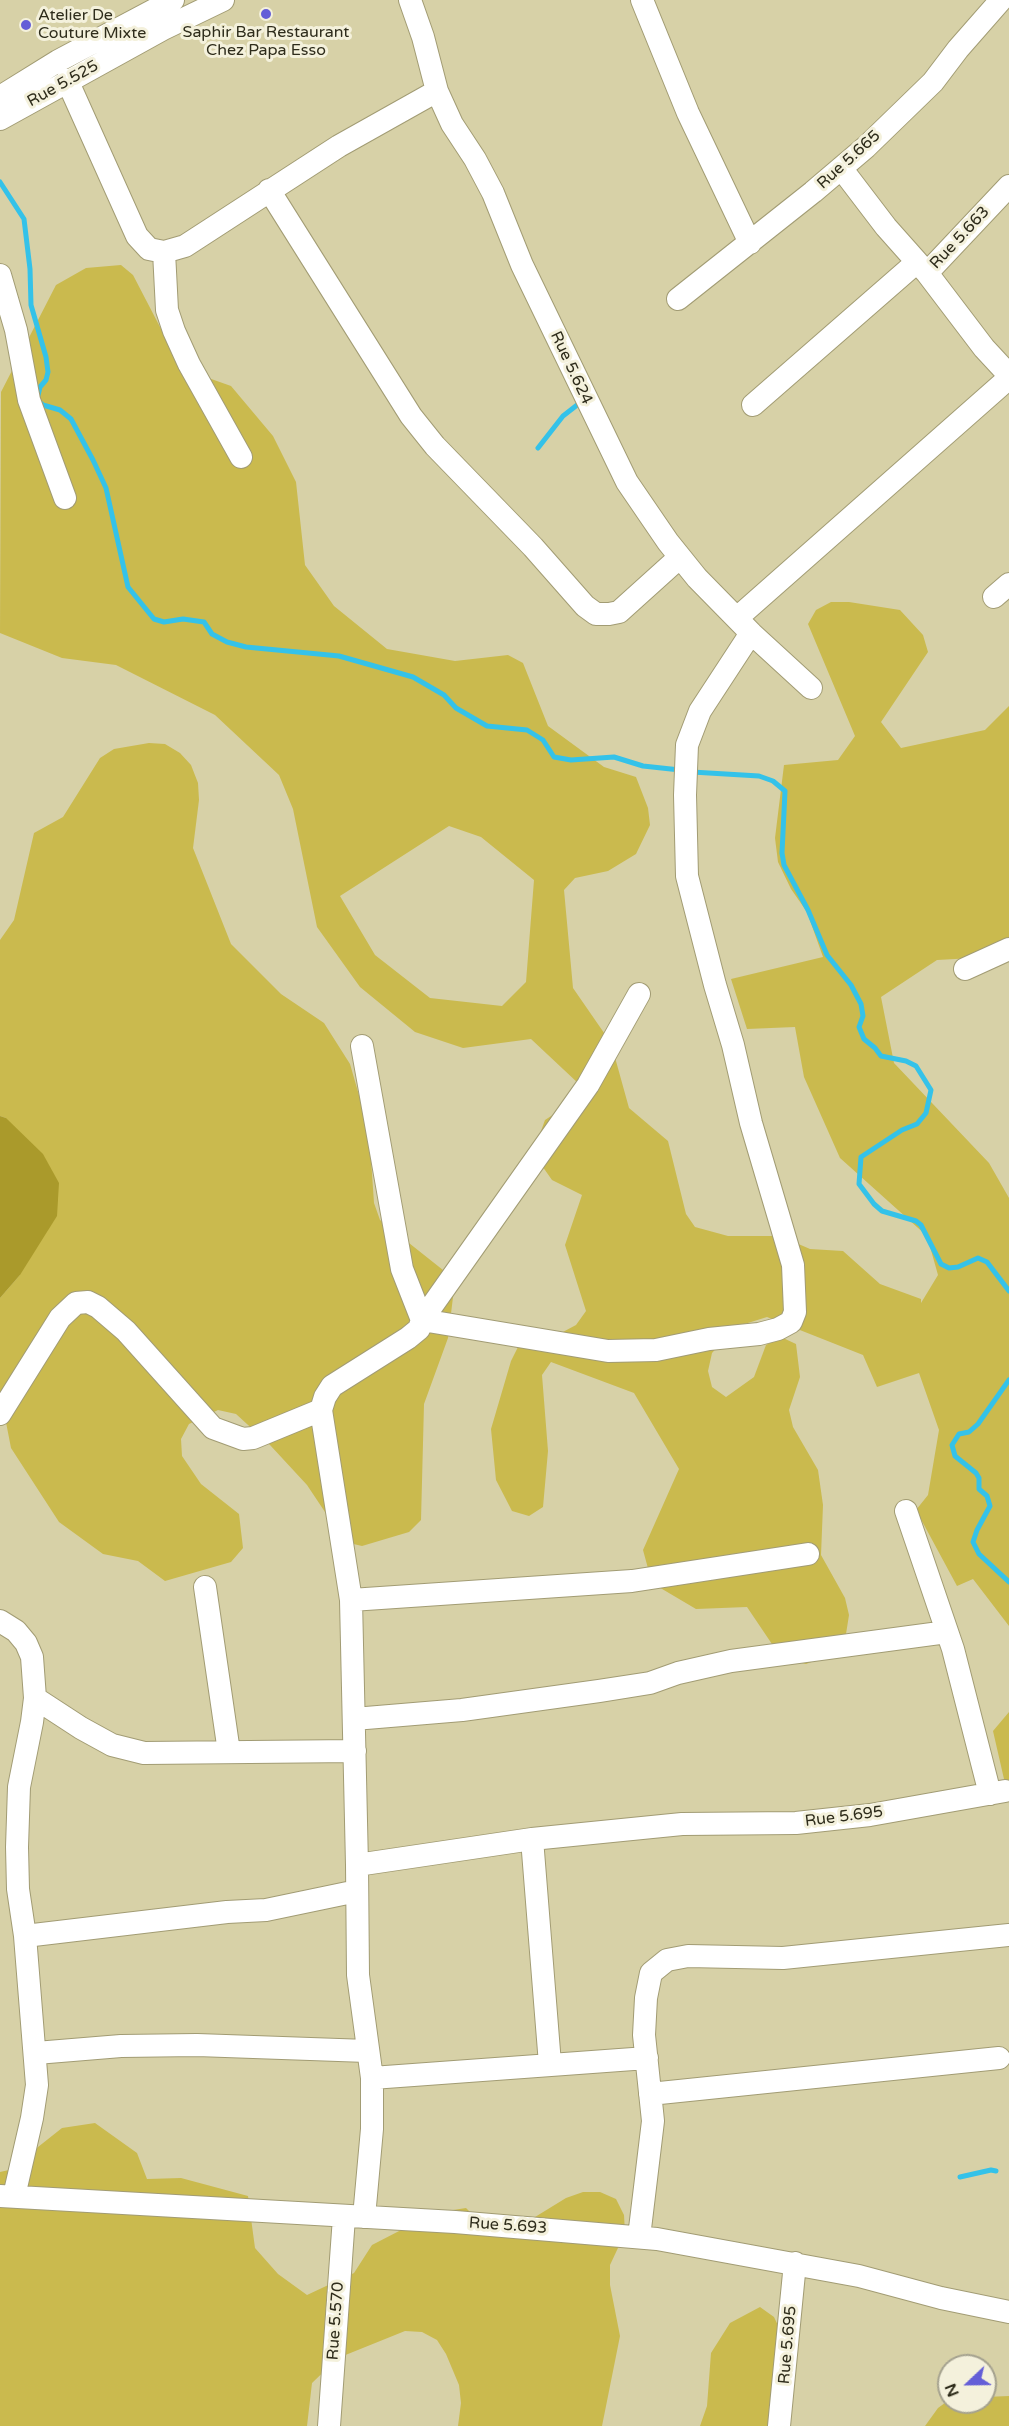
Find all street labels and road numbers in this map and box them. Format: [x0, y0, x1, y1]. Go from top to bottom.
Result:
street label: Rue 5.525 [24, 57, 102, 111]
street label: Rue 5.665 [813, 127, 885, 193]
street label: Rue 5.663 [926, 203, 994, 273]
street label: Rue 5.624 [546, 328, 596, 408]
street label: Rue 5.695 [804, 1803, 884, 1831]
street label: Rue 5.693 [468, 2214, 548, 2238]
street label: Rue 5.570 [324, 2281, 348, 2361]
street label: Rue 5.695 [775, 2305, 801, 2385]

